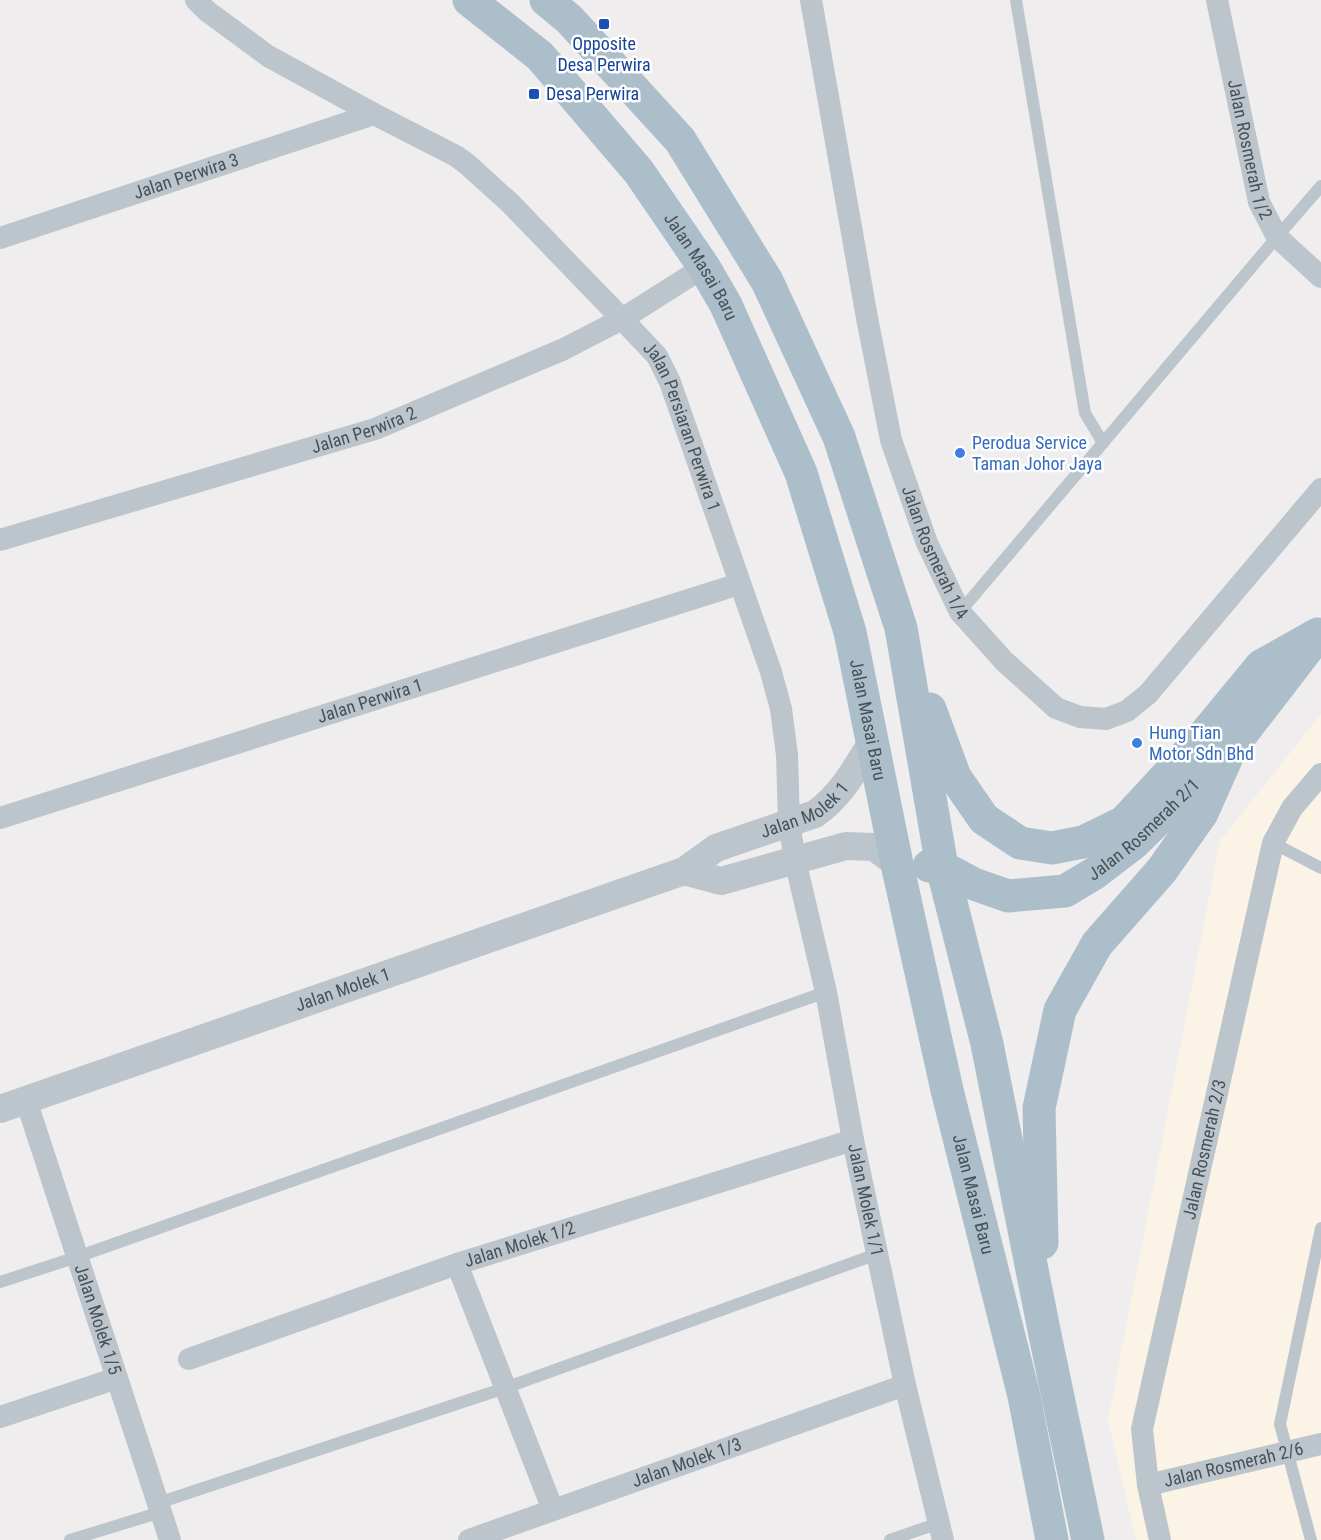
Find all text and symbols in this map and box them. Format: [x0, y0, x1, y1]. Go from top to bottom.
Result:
marker: Opposite Desa Perwira [597, 17, 611, 31]
place label: Opposite Desa Perwira [557, 33, 651, 75]
street label: Jalan Rosmerah 1/2 [1224, 78, 1277, 223]
place label: Desa Perwira [546, 83, 639, 104]
marker: Desa Perwira [527, 87, 541, 101]
street label: Jalan Perwira 3 [131, 149, 241, 203]
street label: Jalan Masai Baru [660, 208, 742, 323]
street label: Jalan Persiaran Perwira 1 [639, 337, 725, 514]
street label: Jalan Perwira 2 [309, 402, 419, 457]
place label: Perodua Service Taman Johor Jaya [972, 432, 1102, 474]
marker: Perodua Service Taman Johor Jaya [953, 446, 967, 460]
street label: Jalan Rosmerah 1/4 [898, 483, 973, 624]
street label: Jalan Masai Baru [846, 657, 891, 782]
street label: Jalan Perwira 1 [314, 674, 425, 727]
place label: Hung Tian Motor Sdn Bhd [1149, 722, 1254, 764]
marker: Hung Tian Motor Sdn Bhd [1130, 736, 1144, 750]
street label: Jalan Rosmerah 2/1 [1084, 774, 1204, 885]
street label: Jalan Molek 1 [758, 777, 853, 842]
street label: Jalan Molek 1 [292, 963, 393, 1015]
street label: Jalan Rosmerah 2/3 [1178, 1077, 1230, 1221]
street label: Jalan Masai Baru [949, 1132, 999, 1256]
street label: Jalan Molek 1/1 [844, 1142, 888, 1258]
street label: Jalan Molek 1/2 [462, 1217, 578, 1271]
street label: Jalan Molek 1/5 [70, 1262, 126, 1377]
street label: Jalan Molek 1/3 [629, 1433, 744, 1491]
street label: Jalan Rosmerah 2/6 [1162, 1438, 1305, 1491]

